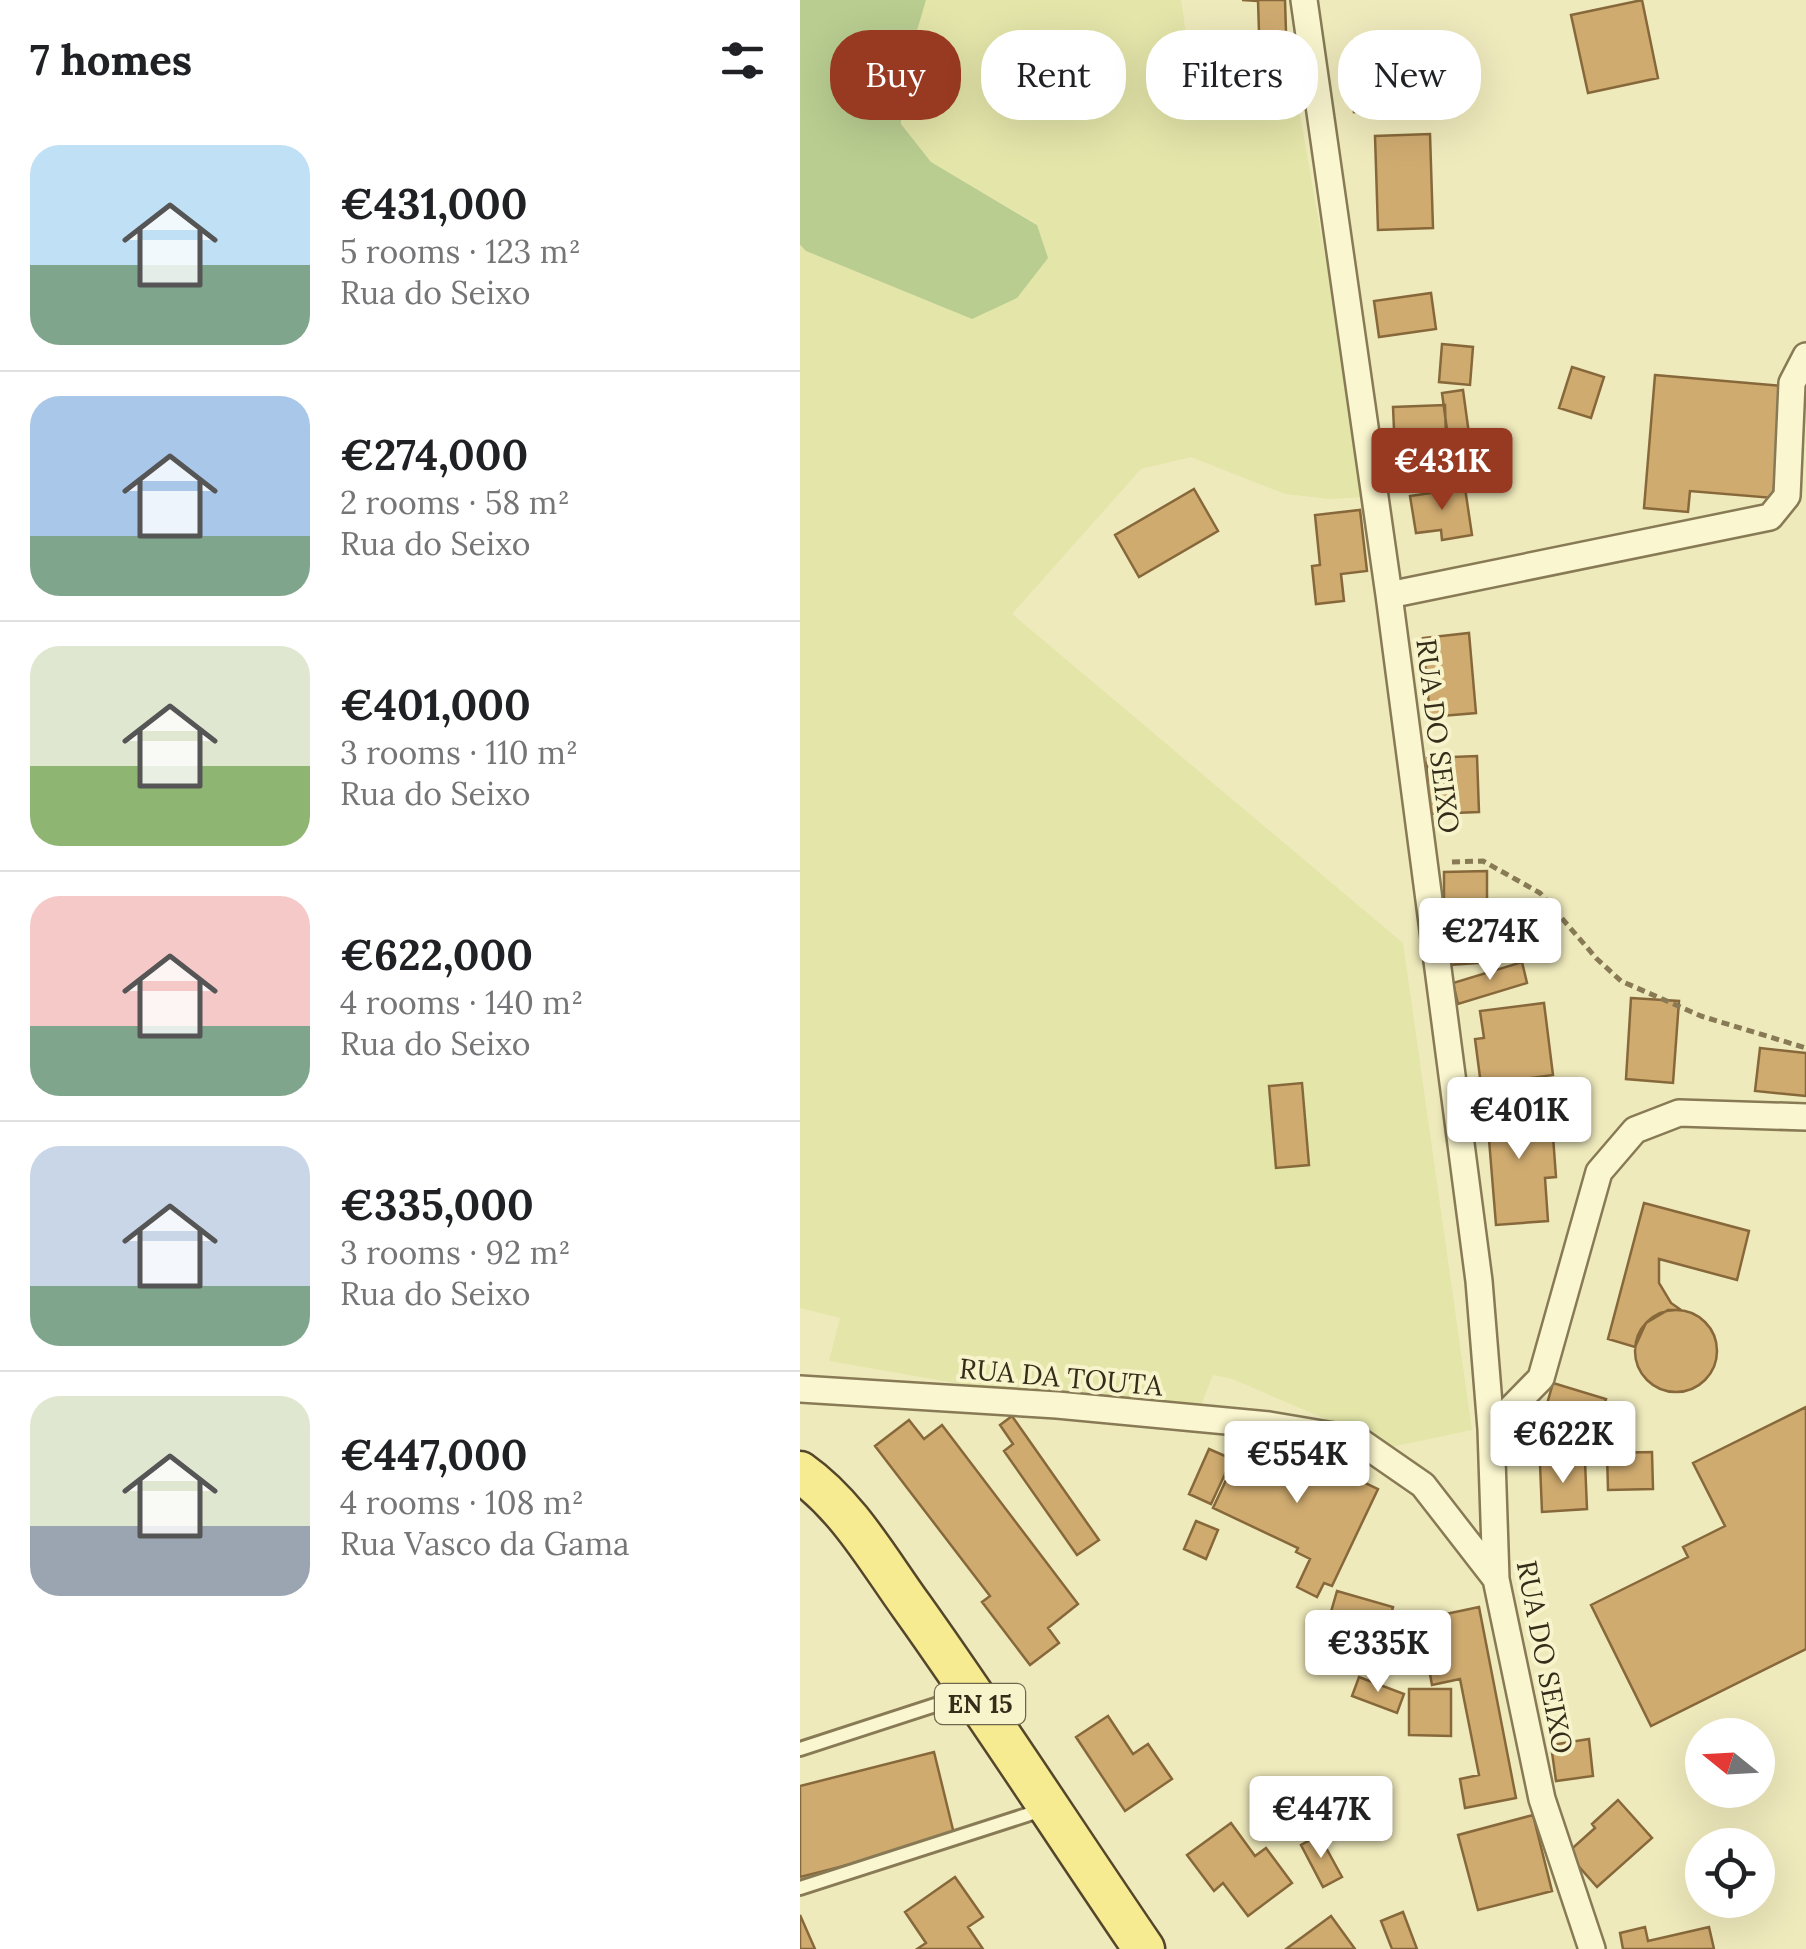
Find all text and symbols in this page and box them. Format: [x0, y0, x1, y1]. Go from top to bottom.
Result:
chip: Buy [830, 30, 961, 120]
chip: Rent [981, 30, 1126, 120]
chip: Filters [1146, 30, 1318, 120]
chip: New [1338, 30, 1481, 120]
text: 7 homes [30, 33, 192, 87]
icon: filters [715, 33, 770, 88]
text: €431,000 [340, 177, 528, 231]
icon: home [110, 185, 230, 305]
text: 5 rooms · 123 m² [340, 231, 581, 272]
text: Rua do Seixo [340, 272, 530, 313]
text: €274,000 [340, 428, 528, 482]
pin: €431K [1372, 428, 1512, 513]
icon: home [110, 436, 230, 556]
text: €431K [1393, 440, 1491, 481]
text: 2 rooms · 58 m² [340, 482, 570, 523]
text: Rua do Seixo [340, 523, 530, 564]
street label: RUA DO SEIXO [1408, 637, 1468, 835]
text: €401,000 [340, 678, 531, 732]
icon: home [110, 686, 230, 806]
text: 3 rooms · 110 m² [340, 732, 578, 773]
text: Rua do Seixo [340, 773, 530, 814]
pin: €274K [1420, 898, 1560, 983]
text: €274K [1441, 910, 1539, 951]
text: €622,000 [340, 928, 533, 982]
icon: home [110, 936, 230, 1056]
text: 4 rooms · 140 m² [340, 982, 583, 1023]
text: Rua do Seixo [340, 1023, 530, 1064]
pin: €401K [1449, 1077, 1589, 1162]
text: €401K [1469, 1089, 1569, 1130]
text: €335,000 [340, 1178, 534, 1232]
icon: home [110, 1186, 230, 1306]
text: 3 rooms · 92 m² [340, 1232, 571, 1273]
text: Rua do Seixo [340, 1273, 530, 1314]
street label: RUA DA TOUTA [958, 1350, 1165, 1404]
pin: €622K [1493, 1401, 1633, 1486]
text: €622K [1512, 1413, 1614, 1454]
pin: €554K [1227, 1421, 1367, 1506]
text: €447,000 [340, 1428, 527, 1482]
text: €554K [1246, 1433, 1348, 1474]
icon: home [110, 1436, 230, 1556]
text: 4 rooms · 108 m² [340, 1482, 584, 1523]
text: Rua Vasco da Gama [340, 1523, 630, 1564]
street label: RUA DO SEIXO [1509, 1557, 1581, 1757]
pin: €335K [1308, 1610, 1448, 1695]
text: €335K [1327, 1622, 1429, 1663]
road number: EN 15 [935, 1684, 1025, 1724]
north arrow [1685, 1718, 1775, 1808]
map controls [1685, 1718, 1775, 1918]
pin: €447K [1251, 1776, 1391, 1861]
text: €447K [1271, 1788, 1371, 1829]
button: locate [1685, 1828, 1775, 1918]

